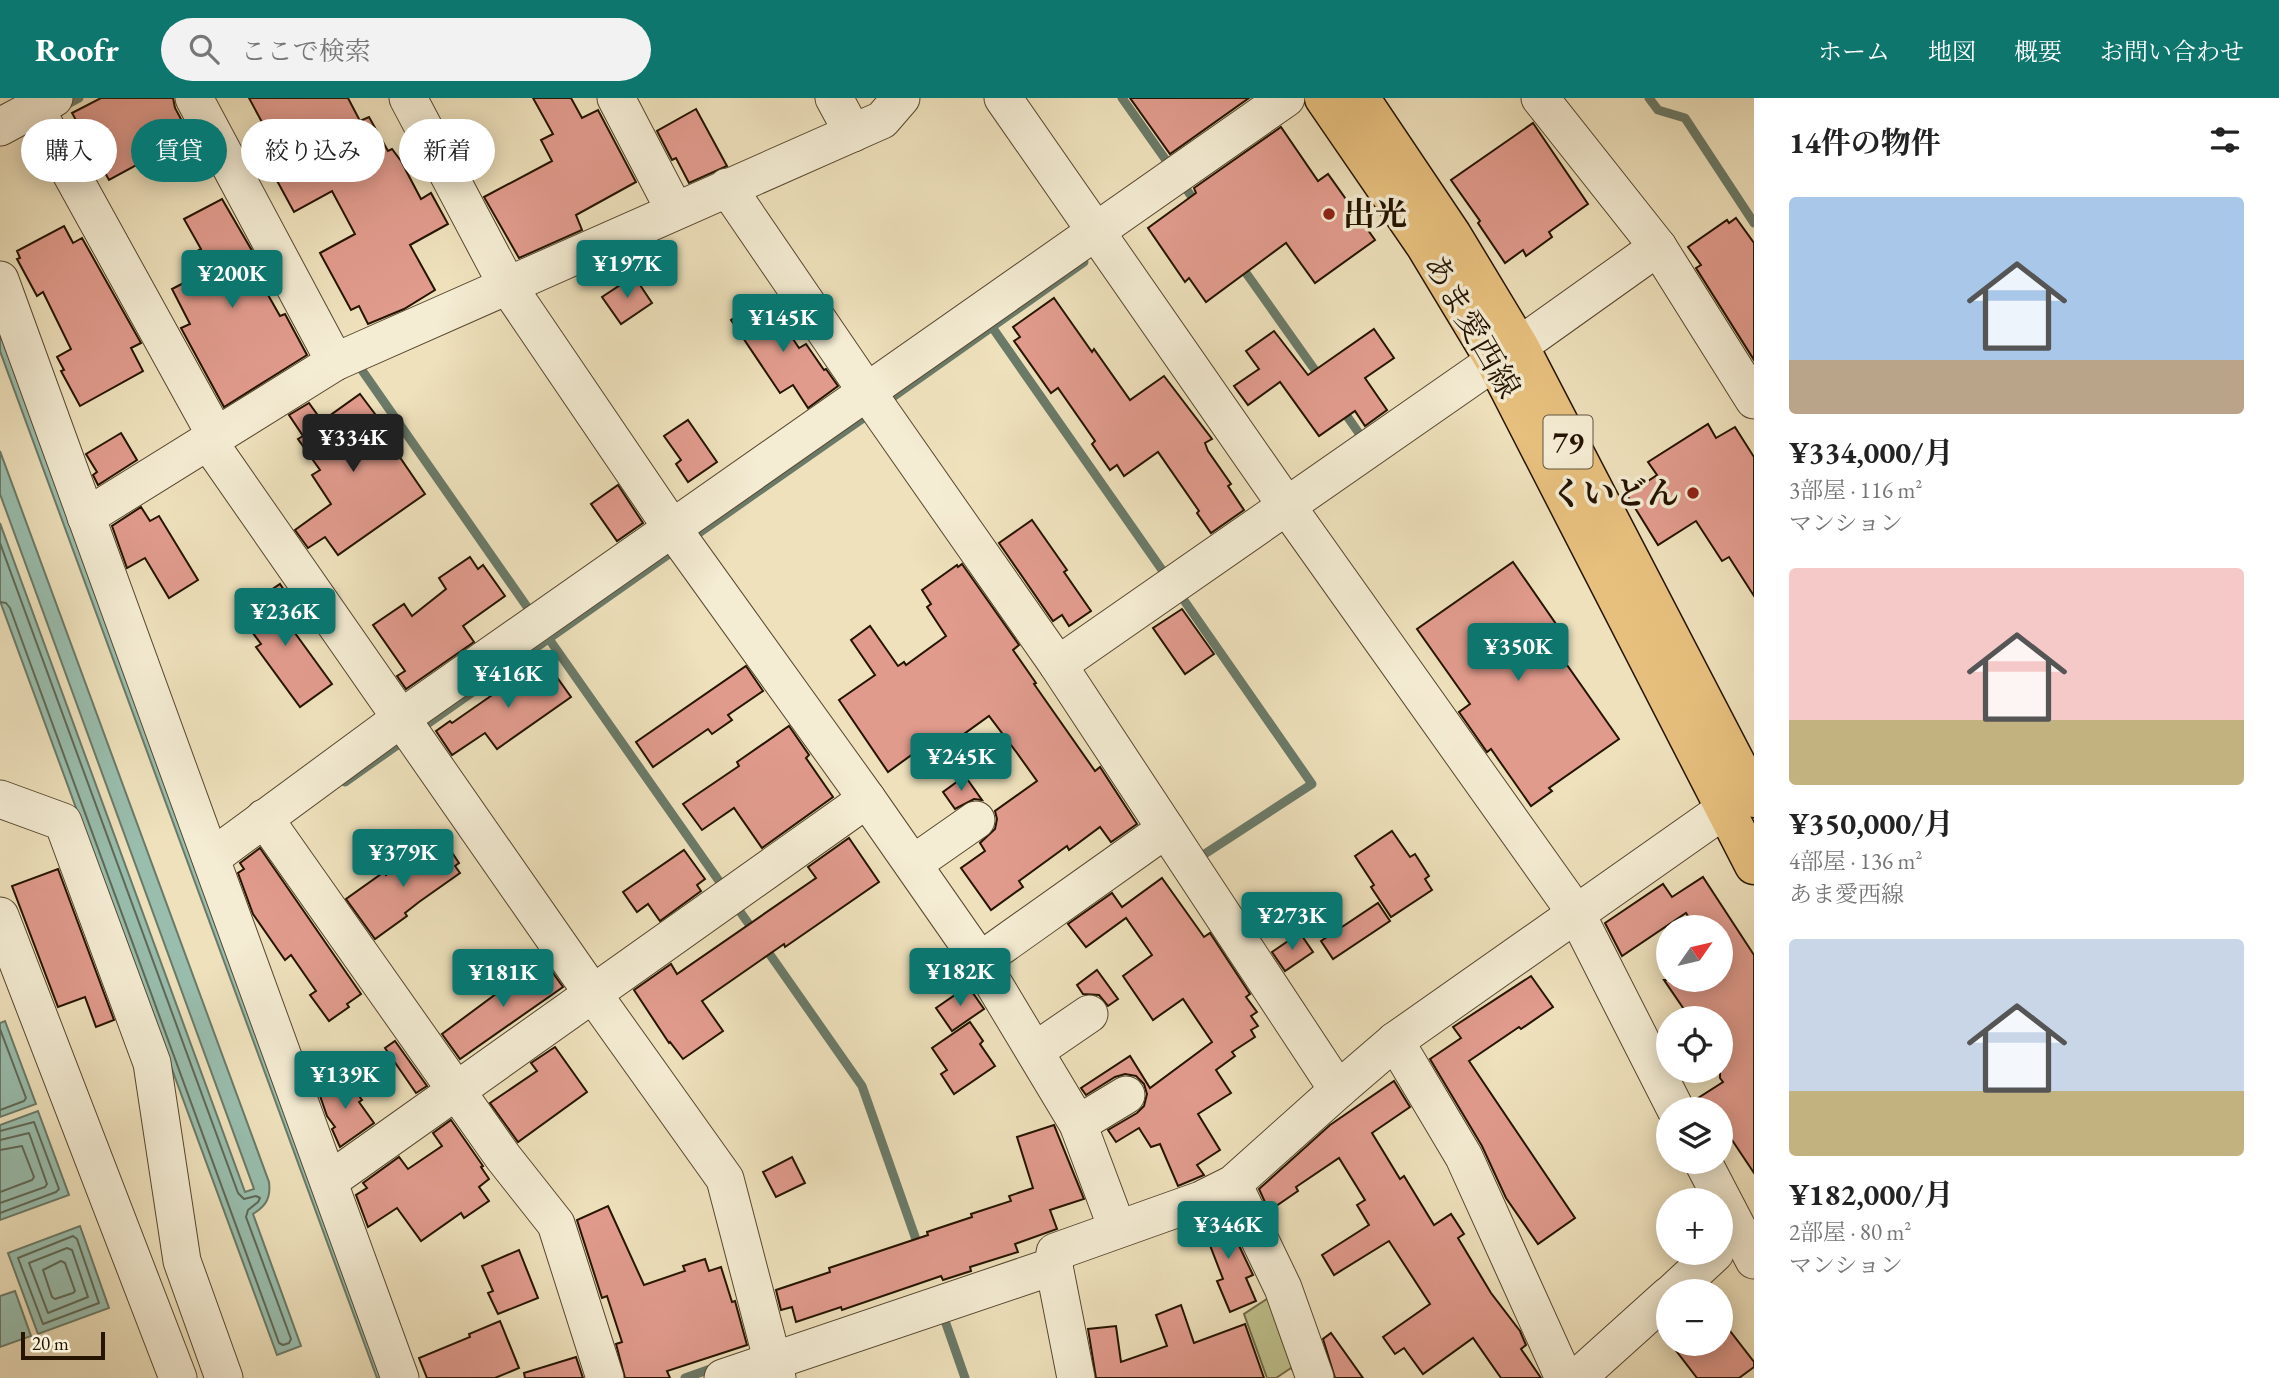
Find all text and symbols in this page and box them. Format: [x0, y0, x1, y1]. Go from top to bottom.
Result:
search box [161, 18, 651, 81]
text: Roofr [35, 28, 119, 71]
icon: search [185, 30, 223, 68]
text: ここで検索 [241, 34, 371, 68]
text: ホーム [1818, 36, 1890, 67]
text: 地図 [1928, 36, 1976, 67]
text: 概要 [2014, 36, 2062, 67]
text: お問い合わせ [2100, 36, 2244, 67]
chip: 購入 [21, 119, 117, 182]
chip: 賃貸 [131, 119, 227, 182]
chip: 絞り込み [241, 119, 385, 182]
chip: 新着 [399, 119, 495, 182]
icon: filters [2206, 121, 2244, 159]
text: 14件の物件 [1789, 123, 1941, 162]
place label: 出光 [1343, 193, 1407, 235]
marker: 出光 [1321, 206, 1337, 222]
pin: ¥197K [578, 240, 676, 300]
icon: home [1954, 243, 2080, 369]
street label: あま愛西線 [1414, 246, 1530, 406]
text: ¥197K [592, 248, 662, 278]
pin: ¥200K [183, 250, 281, 310]
text: ¥200K [197, 258, 267, 288]
pin: ¥145K [734, 294, 832, 354]
text: ¥145K [748, 302, 818, 332]
pin: ¥334K [304, 414, 402, 474]
road number: 79 [1544, 416, 1592, 468]
text: ¥334K [318, 422, 388, 452]
text: ¥334,000/月 [1789, 433, 1953, 472]
place label: くいどん [1551, 472, 1679, 514]
text: 3部屋 · 116 m² [1789, 475, 1922, 505]
marker: くいどん [1685, 485, 1701, 501]
text: マンション [1789, 508, 1903, 538]
pin: ¥236K [236, 588, 334, 648]
text: ¥236K [250, 596, 320, 626]
icon: home [1954, 614, 2080, 740]
pin: ¥350K [1469, 624, 1567, 683]
text: ¥350K [1483, 631, 1553, 661]
pin: ¥416K [459, 650, 557, 710]
text: ¥416K [473, 658, 543, 688]
pin: ¥245K [912, 734, 1010, 793]
text: ¥245K [926, 741, 996, 771]
text: ¥350,000/月 [1789, 804, 1953, 843]
pin: ¥379K [354, 830, 452, 889]
text: ¥379K [368, 837, 438, 867]
text: 4部屋 · 136 m² [1789, 846, 1922, 876]
text: あま愛西線 [1789, 879, 1904, 909]
pin: ¥273K [1243, 892, 1341, 952]
text: ¥273K [1257, 900, 1327, 930]
north arrow [1656, 915, 1732, 992]
map controls [1656, 915, 1733, 1356]
pin: ¥182K [911, 948, 1009, 1008]
pin: ¥181K [454, 950, 552, 1009]
text: ¥182K [925, 956, 995, 986]
text: ¥181K [468, 957, 538, 987]
icon: home [1954, 985, 2080, 1111]
button: locate [1656, 1006, 1733, 1083]
pin: ¥139K [296, 1052, 394, 1111]
text: ¥139K [310, 1059, 380, 1089]
button: layers [1656, 1097, 1733, 1174]
text: ¥182,000/月 [1789, 1175, 1953, 1214]
button: + [1656, 1188, 1733, 1265]
pin: ¥346K [1179, 1202, 1277, 1261]
text: ¥346K [1193, 1209, 1263, 1239]
text: 2部屋 · 80 m² [1789, 1217, 1911, 1247]
text: マンション [1789, 1250, 1903, 1280]
button: − [1656, 1279, 1733, 1356]
scale bar [21, 1329, 105, 1361]
text: 20 m [32, 1331, 69, 1356]

